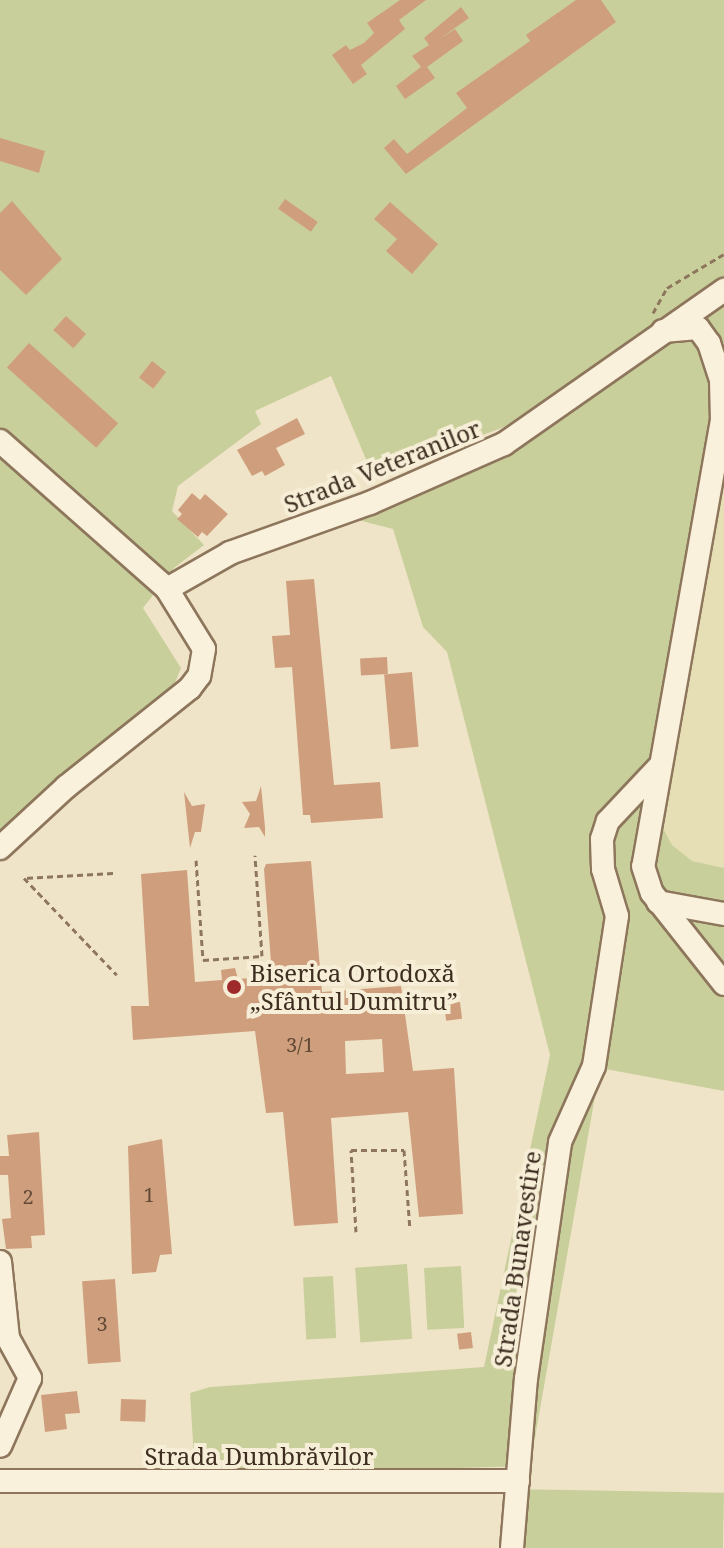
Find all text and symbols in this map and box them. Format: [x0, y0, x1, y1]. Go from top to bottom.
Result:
street label: Strada Veteranilor [280, 413, 484, 519]
place label: Biserica Ortodoxă „Sfântul Dumitru” [250, 959, 458, 1015]
marker: Biserica Ortodoxă „Sfântul Dumitru” [225, 978, 243, 996]
house number: 3/1 [286, 1032, 314, 1056]
street label: Strada Bunavestire [488, 1149, 546, 1369]
house number: 1 [143, 1182, 155, 1206]
house number: 2 [22, 1184, 34, 1208]
house number: 3 [96, 1311, 108, 1335]
street label: Strada Dumbrăvilor [145, 1442, 373, 1470]

